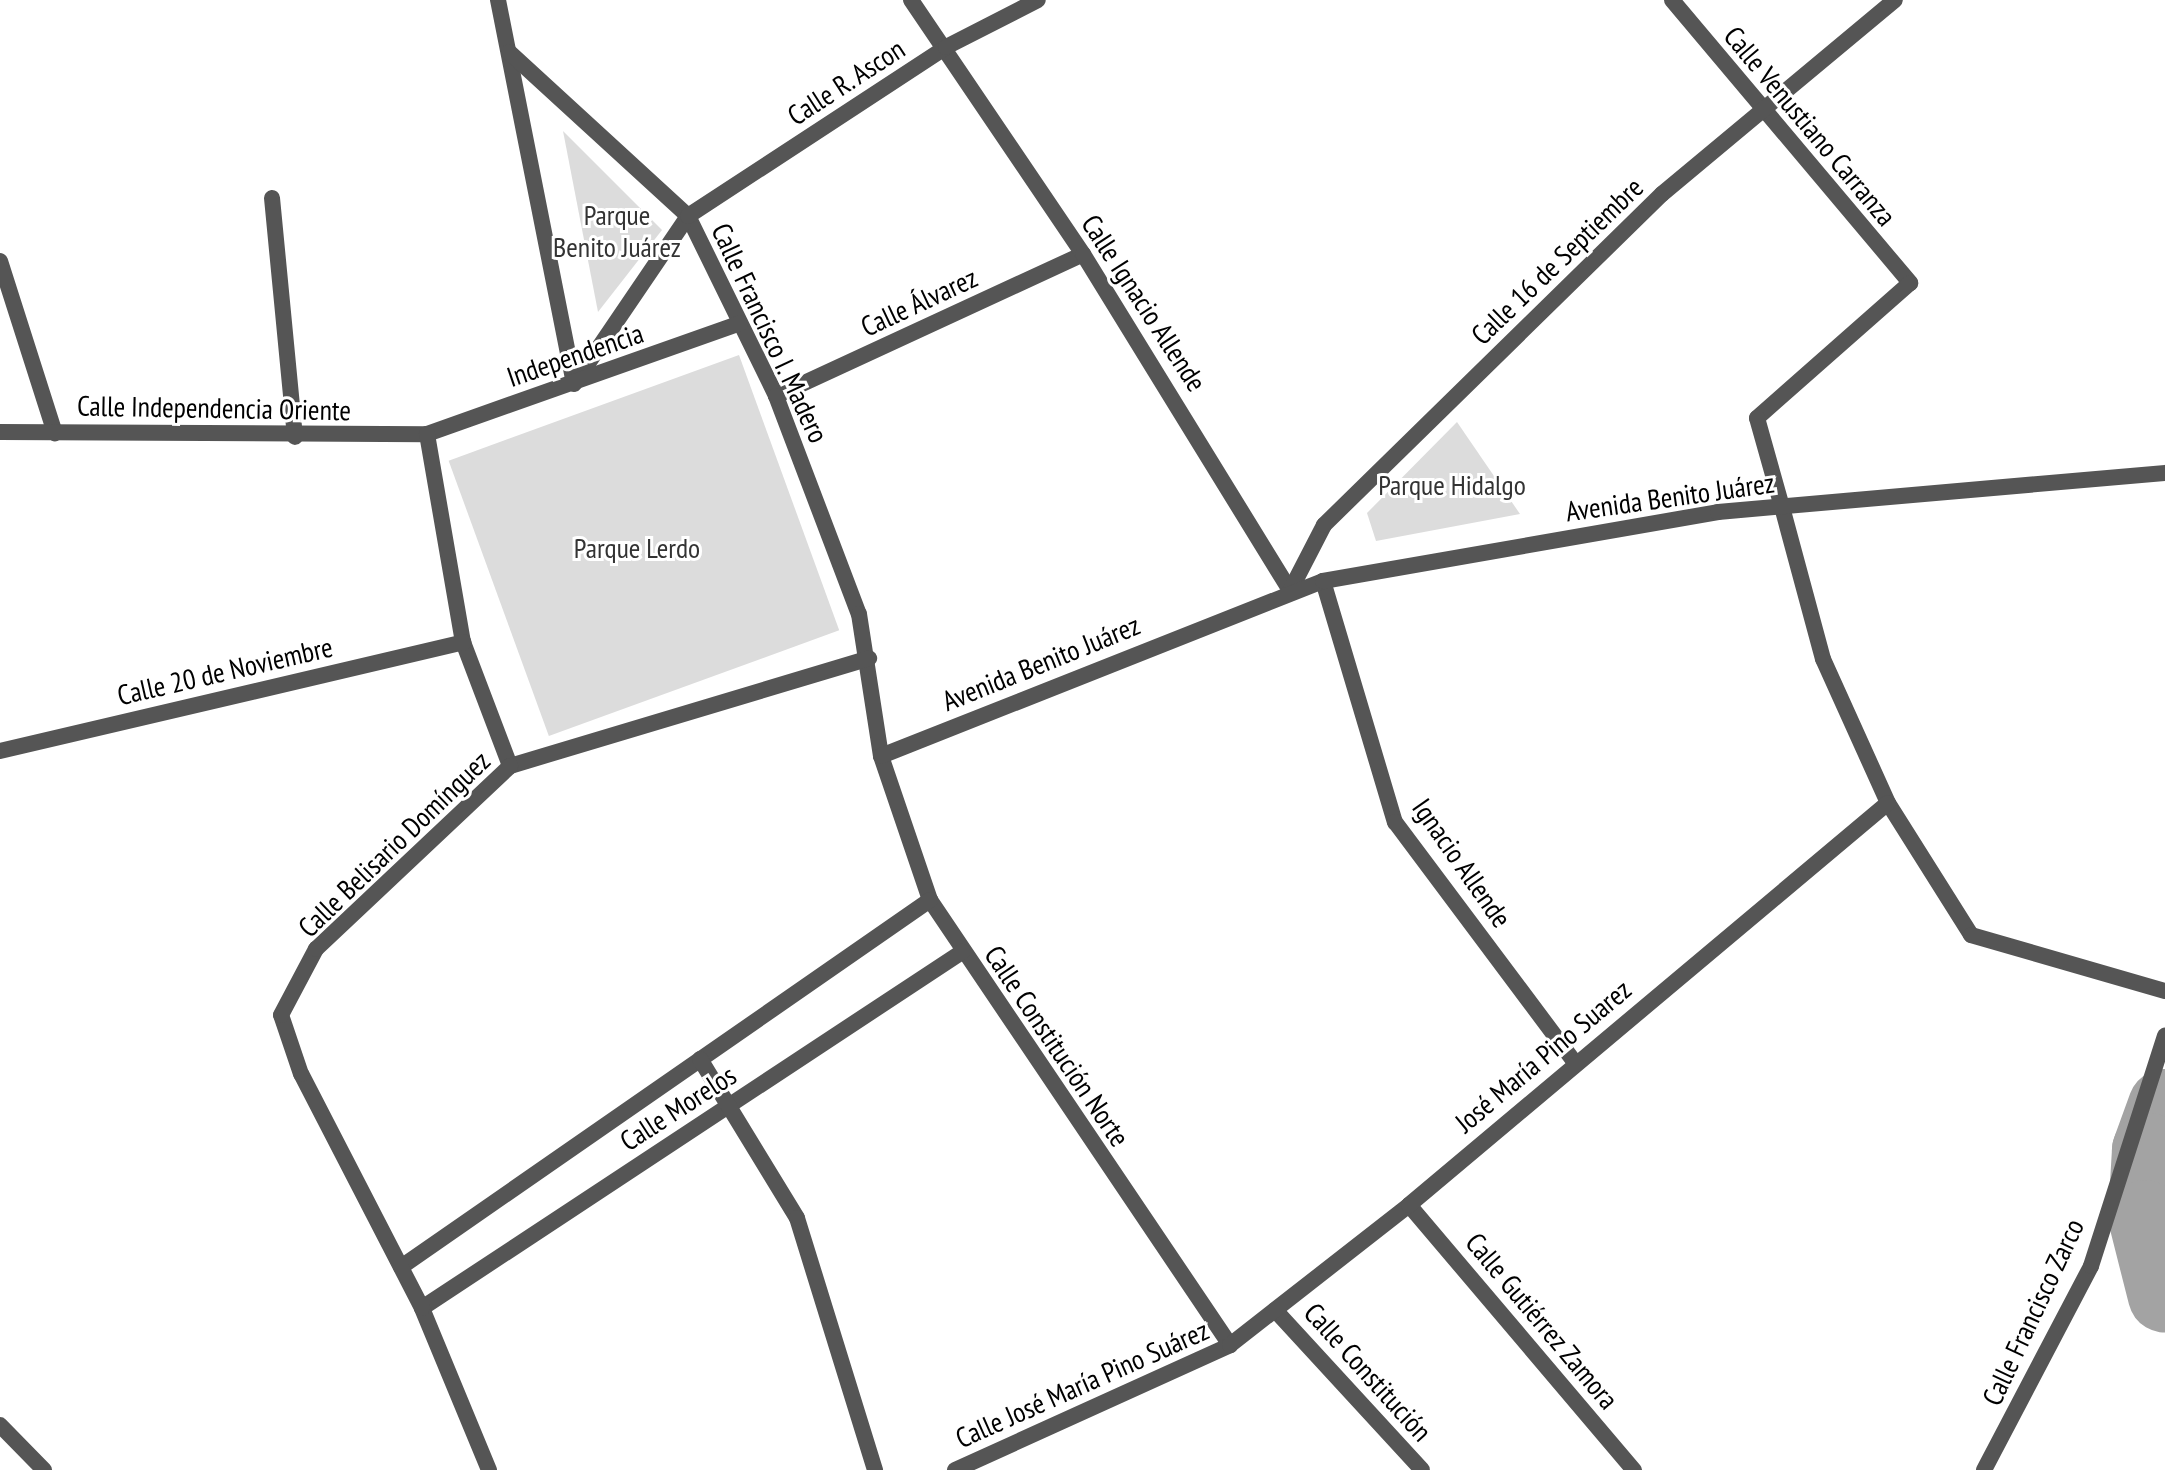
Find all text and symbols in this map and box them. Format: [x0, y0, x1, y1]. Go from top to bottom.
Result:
street label: Calle Venustiano Carranza [1717, 19, 1903, 233]
street label: Calle R. Ascon [780, 31, 912, 133]
street label: Calle 16 de Septiembre [1464, 171, 1650, 351]
park label: Parque Benito Juárez [553, 198, 681, 264]
street label: Calle Ignacio Allende [1074, 208, 1214, 398]
street label: Calle Francisco I. Madero [704, 217, 836, 449]
street label: Calle Álvarez [855, 260, 983, 344]
street label: Independencia [503, 316, 647, 394]
street label: Calle Independencia Oriente [77, 389, 351, 427]
street label: Avenida Benito Juárez [1564, 466, 1776, 528]
park label: Parque Hidalgo [1378, 468, 1526, 502]
park label: Parque Lerdo [574, 531, 700, 565]
street label: Avenida Benito Juárez [937, 608, 1145, 718]
street label: Calle 20 de Noviembre [114, 630, 336, 712]
street label: Calle Belisario Domínguez [291, 744, 497, 944]
street label: Ignacio Allende [1405, 792, 1519, 934]
street label: Calle Constitución Norte [977, 939, 1137, 1153]
street label: José María Pino Suarez [1448, 973, 1638, 1139]
street label: Calle Morelos [614, 1058, 742, 1158]
street label: Calle Francisco Zarco [1975, 1213, 2091, 1411]
street label: Calle Gutiérrez Zamora [1458, 1226, 1626, 1416]
street label: Calle Constitución [1297, 1296, 1439, 1448]
street label: Calle José María Pino Suárez [950, 1313, 1214, 1455]

